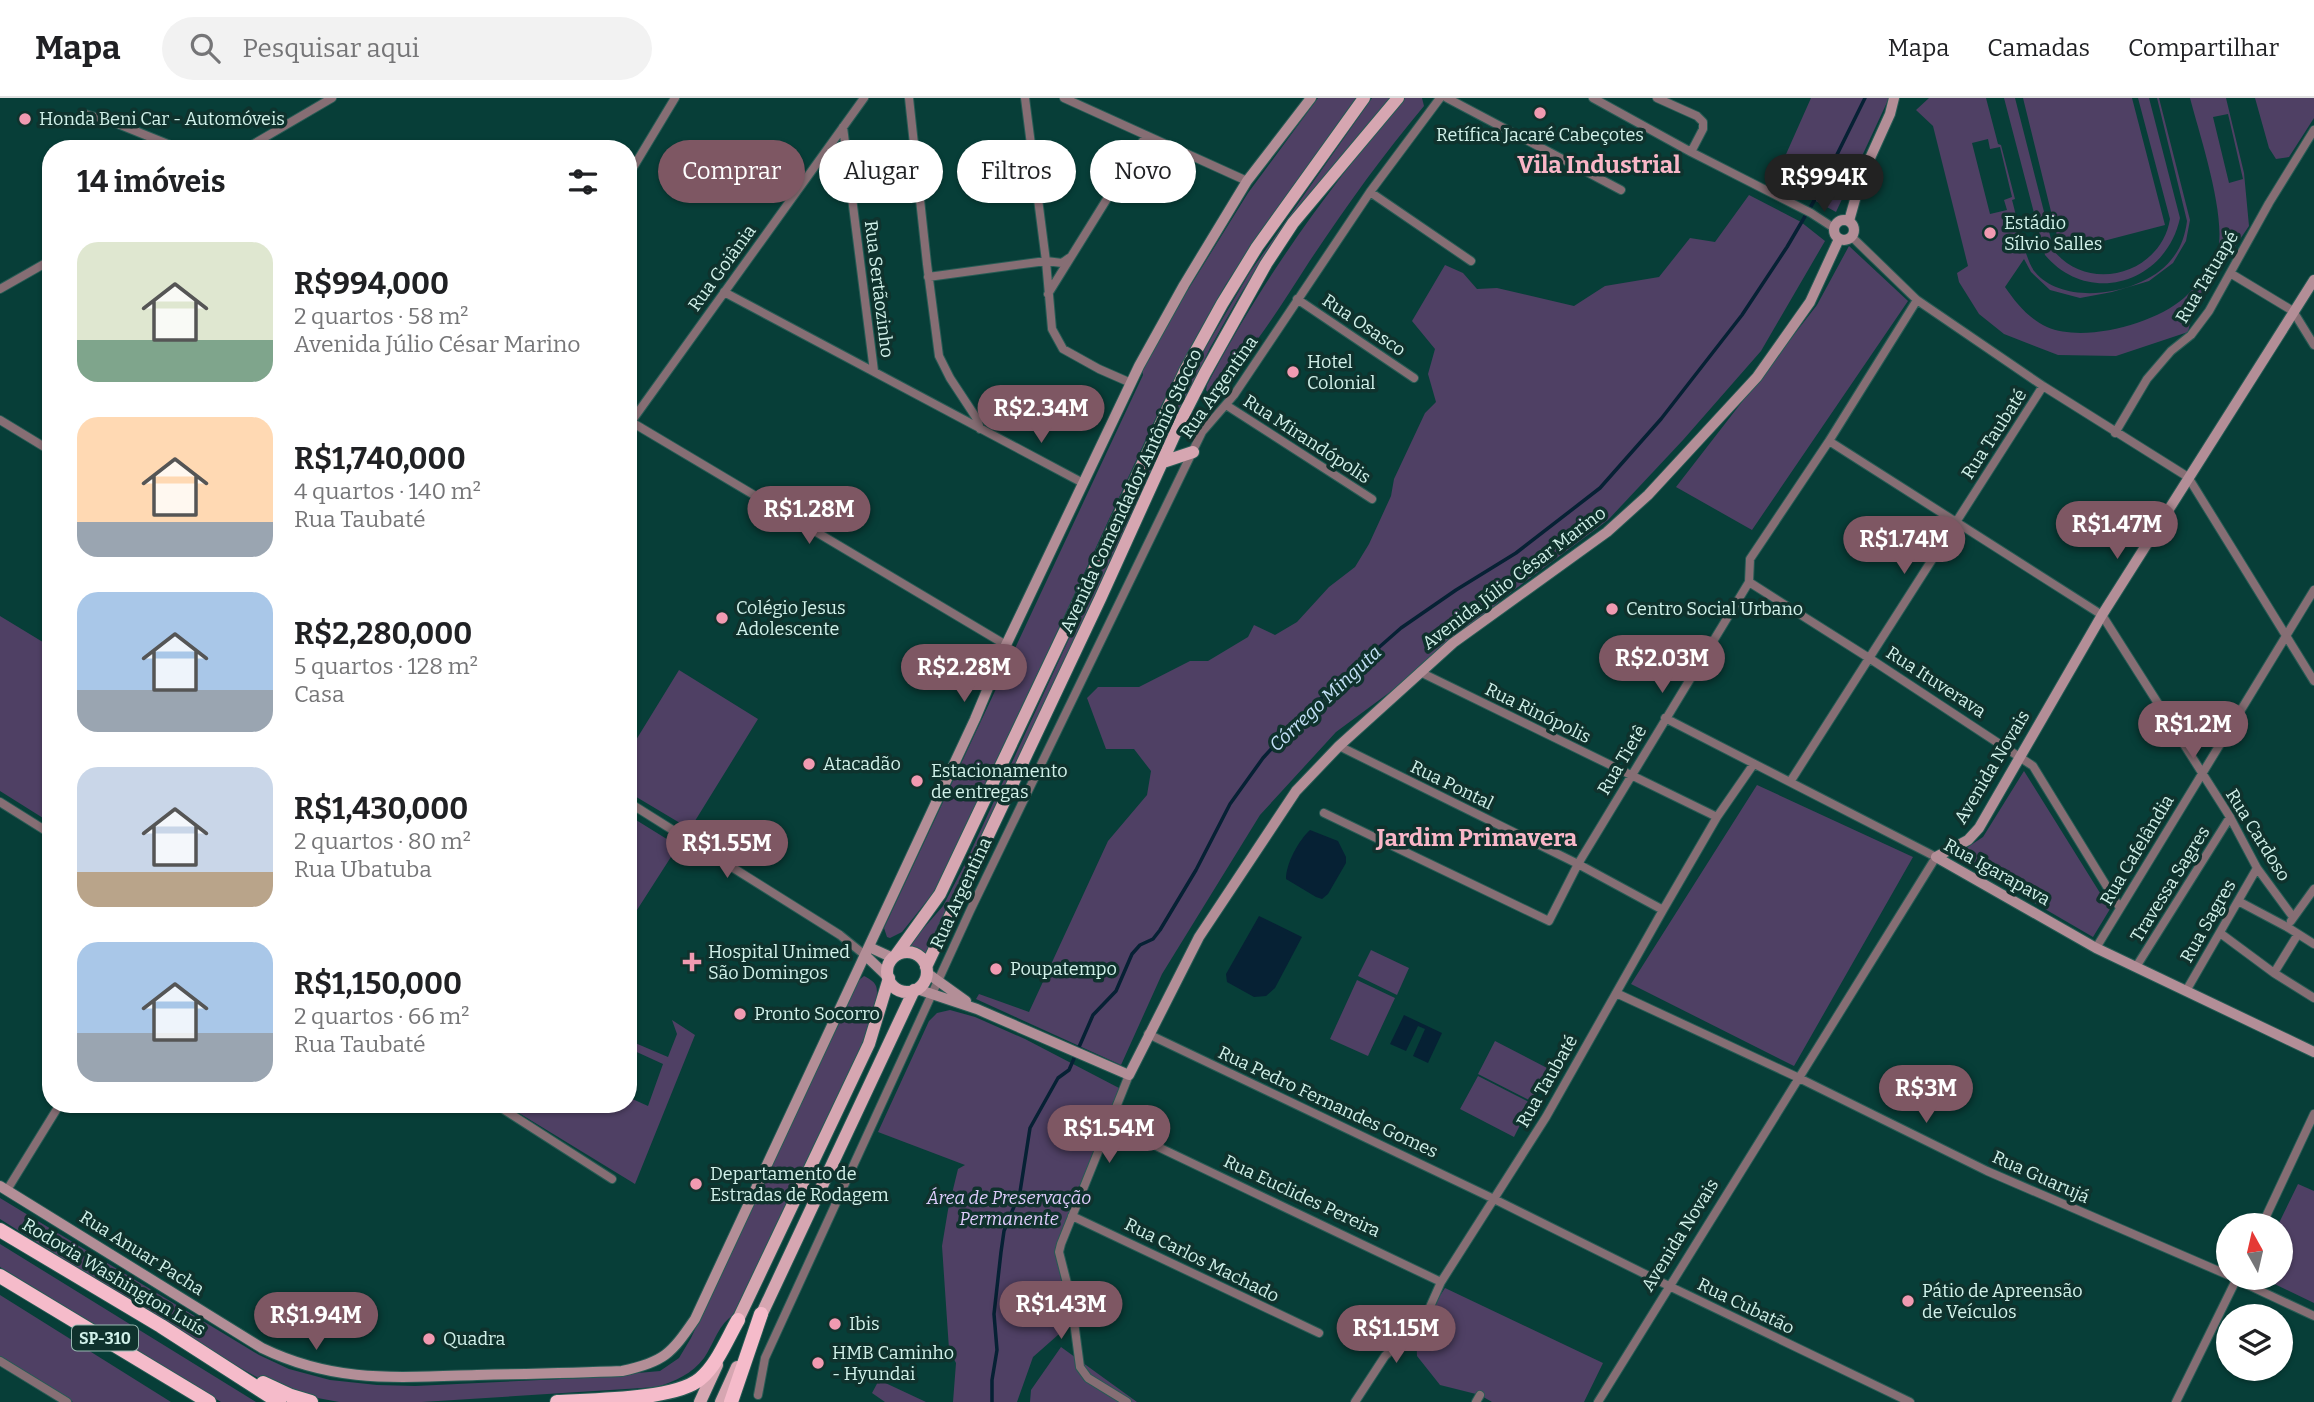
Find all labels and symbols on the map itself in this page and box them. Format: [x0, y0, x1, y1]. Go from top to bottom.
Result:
marker: Retífica Jacaré Cabeçotes [1532, 105, 1548, 121]
place label: Honda Beni Car - Automóveis [39, 108, 285, 130]
marker: Honda Beni Car - Automóveis [17, 111, 33, 127]
place label: Retífica Jacaré Cabeçotes [1436, 124, 1644, 146]
district label: Vila Industrial [1517, 151, 1681, 179]
pin: R$994K [1767, 155, 1881, 214]
place label: Estádio Sílvio Salles [2004, 212, 2102, 255]
street label: Rua Sertãozinho [860, 219, 898, 359]
street label: Rua Goiânia [683, 221, 761, 315]
marker: Estádio Sílvio Salles [1982, 225, 1998, 241]
street label: Rua Tatuapé [2171, 227, 2243, 327]
street label: Rua Osasco [1318, 289, 1410, 361]
street label: Rua Argentina [1175, 331, 1263, 443]
street label: Avenida Comendador Antônio Stocco [1055, 346, 1207, 636]
place label: Hotel Colonial [1307, 351, 1376, 394]
marker: Hotel Colonial [1285, 364, 1301, 380]
street label: Rua Taubaté [1957, 385, 2031, 483]
pin: R$2.34M [976, 386, 1106, 445]
street label: Rua Mirandópolis [1239, 390, 1375, 488]
pin: R$1.28M [744, 486, 874, 546]
street label: Avenida Júlio César Marino [1418, 502, 1610, 654]
pin: R$1.47M [2052, 502, 2182, 561]
pin: R$1.74M [1839, 517, 1969, 576]
place label: Colégio Jesus Adolescente [736, 597, 846, 640]
place label: Centro Social Urbano [1626, 598, 1803, 620]
marker: Centro Social Urbano [1604, 601, 1620, 617]
marker: Colégio Jesus Adolescente [714, 610, 730, 626]
pin: R$2.03M [1597, 636, 1727, 695]
water label: Córrego Minguta [1265, 641, 1386, 756]
street label: Rua Ituverava [1882, 642, 1990, 723]
pin: R$2.28M [899, 644, 1029, 704]
street label: Rua Rinópolis [1481, 678, 1595, 748]
pin: R$1.2M [2136, 702, 2250, 761]
street label: Avenida Novais [1949, 706, 2035, 828]
street label: Rua Tietê [1593, 721, 1651, 799]
place label: Atacadão [823, 753, 901, 775]
street label: Rua Pontal [1407, 755, 1497, 815]
marker: Atacadão [801, 756, 817, 772]
place label: Estacionamento de entregas [931, 760, 1068, 803]
marker: Estacionamento de entregas [909, 773, 925, 789]
street label: Rua Cardoso [2221, 785, 2295, 885]
street label: Rua Cafelândia [2095, 791, 2179, 909]
pin: R$1.55M [662, 820, 792, 880]
street label: Travessa Sagres [2126, 822, 2214, 946]
district label: Jardim Primavera [1375, 824, 1578, 852]
street label: Rua Argentina [926, 834, 996, 952]
street label: Rua Igarapava [1940, 834, 2054, 910]
street label: Rua Sagres [2175, 876, 2241, 966]
place label: Hospital Unimed São Domingos [708, 941, 850, 984]
marker: Hospital Unimed São Domingos [682, 952, 702, 972]
place label: Poupatempo [1010, 958, 1117, 980]
marker: Poupatempo [988, 961, 1004, 977]
place label: Pronto Socorro [754, 1003, 880, 1025]
marker: Pronto Socorro [732, 1006, 748, 1022]
street label: Rua Taubaté [1512, 1031, 1582, 1131]
street label: Rua Pedro Fernandes Gomes [1215, 1041, 1441, 1163]
pin: R$3M [1885, 1066, 1967, 1125]
pin: R$1.54M [1044, 1105, 1174, 1165]
street label: Rua Guarujá [1989, 1146, 2093, 1208]
street label: Rua Euclides Pereira [1220, 1150, 1384, 1242]
place label: Departamento de Estradas de Rodagem [710, 1163, 889, 1206]
street label: Avenida Novais [1637, 1175, 1723, 1295]
marker: Departamento de Estradas de Rodagem [688, 1176, 704, 1192]
park label: Área de Preservação Permanente [926, 1187, 1091, 1230]
street label: Rua Anuar Pacha [76, 1206, 208, 1300]
street label: Rodovia Washington Luís [18, 1213, 210, 1341]
street label: Rua Carlos Machado [1121, 1213, 1283, 1307]
north arrow [2216, 1213, 2292, 1290]
street label: Rua Cubatão [1694, 1273, 1798, 1339]
place label: Pátio de Apreensão de Veículos [1922, 1280, 2083, 1323]
pin: R$1.43M [996, 1282, 1126, 1341]
pin: R$1.94M [251, 1292, 381, 1352]
marker: Pátio de Apreensão de Veículos [1900, 1293, 1916, 1309]
pin: R$1.15M [1331, 1306, 1461, 1365]
place label: Ibis [849, 1313, 880, 1335]
marker: Ibis [827, 1316, 843, 1332]
road number: SP-310 [72, 1326, 138, 1350]
place label: Quadra [443, 1328, 505, 1350]
marker: Quadra [421, 1331, 437, 1347]
place label: HMB Caminho - Hyundai [832, 1342, 954, 1385]
marker: HMB Caminho - Hyundai [810, 1355, 826, 1371]

